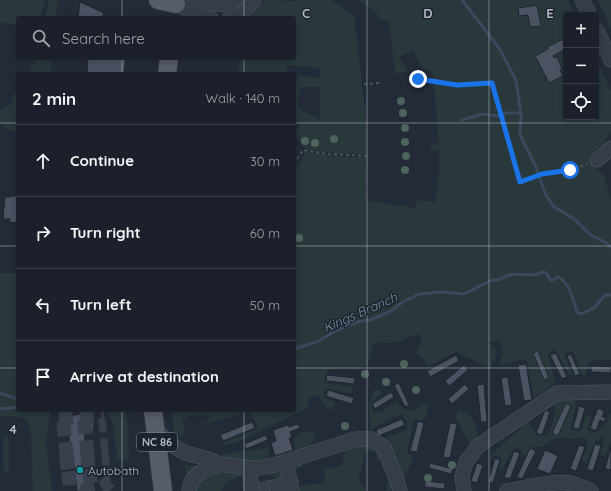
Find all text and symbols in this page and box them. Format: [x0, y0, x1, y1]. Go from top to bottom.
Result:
text: C [302, 5, 310, 21]
text: D [423, 5, 433, 21]
text: E [546, 5, 554, 21]
map controls [563, 12, 599, 120]
button: + [563, 12, 599, 48]
search box [16, 16, 296, 60]
icon: search [30, 27, 52, 49]
text: Search here [62, 29, 145, 48]
button: − [563, 48, 599, 84]
route end [409, 70, 427, 88]
button: locate [563, 84, 599, 120]
text: 2 min [32, 88, 76, 109]
text: Walk · 140 m [205, 90, 280, 106]
icon: ahead [32, 150, 54, 172]
text: Continue [70, 151, 134, 170]
text: 30 m [250, 153, 280, 169]
route start [561, 161, 579, 179]
icon: right [32, 222, 54, 244]
text: Turn right [70, 223, 141, 242]
text: 60 m [250, 225, 280, 241]
water label: Kings Branch [320, 288, 400, 335]
icon: left [32, 294, 54, 316]
text: Turn left [70, 295, 132, 314]
text: 50 m [250, 297, 280, 313]
icon: arrive [32, 366, 54, 388]
text: Arrive at destination [70, 367, 219, 386]
text: 4 [9, 421, 17, 437]
road number: NC 86 [137, 433, 177, 451]
place label: Autobath [88, 463, 139, 478]
marker: Autobath [75, 465, 85, 475]

